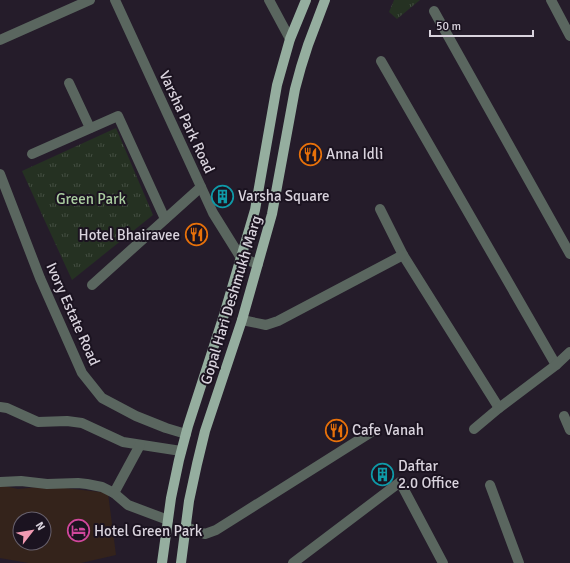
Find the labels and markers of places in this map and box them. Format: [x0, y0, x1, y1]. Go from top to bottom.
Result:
restaurant icon: Anna Idli [297, 141, 323, 167]
place label: Anna Idli [326, 145, 383, 163]
building icon: Varsha Square [209, 183, 235, 209]
place label: Varsha Square [238, 187, 330, 205]
restaurant icon: Hotel Bhairavee [183, 222, 209, 248]
place label: Hotel Bhairavee [79, 226, 180, 244]
restaurant icon: Cafe Vanah [324, 417, 350, 443]
place label: Cafe Vanah [352, 421, 424, 439]
place label: Daftar 2.0 Office [398, 457, 459, 492]
building icon: Daftar 2.0 Office [369, 462, 395, 488]
hotel icon: Hotel Green Park [65, 518, 91, 544]
place label: Hotel Green Park [94, 522, 203, 540]

